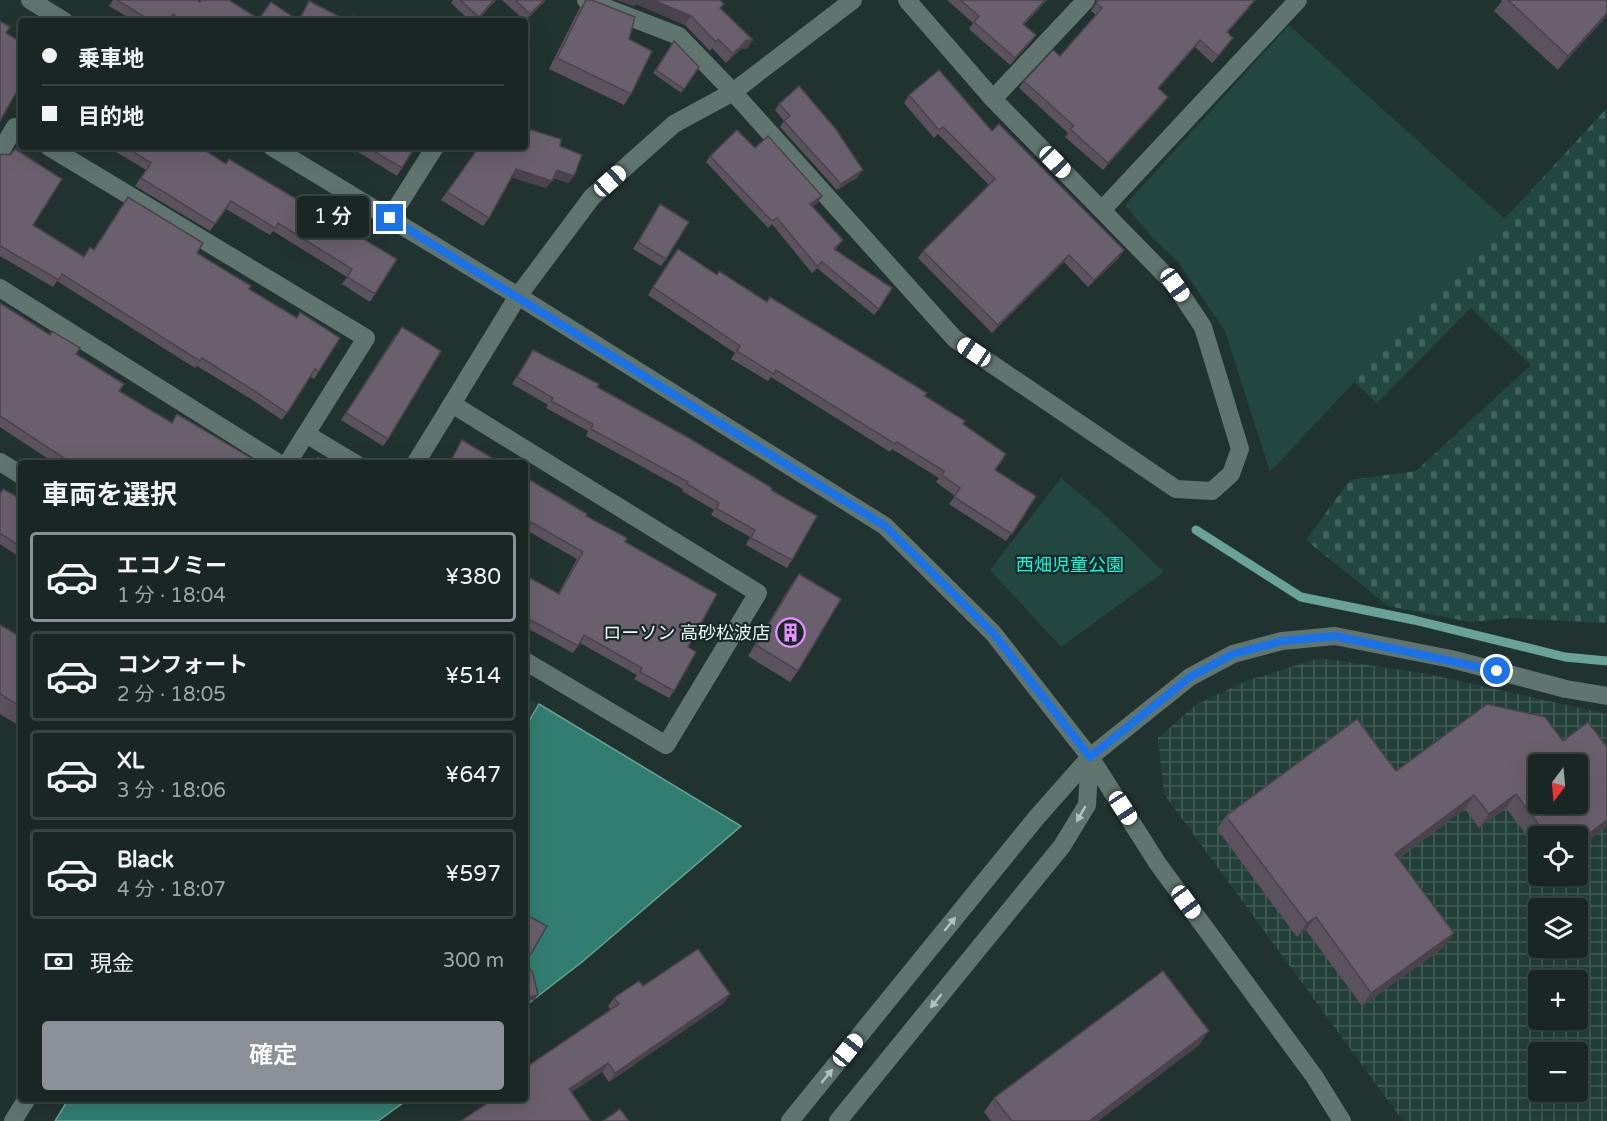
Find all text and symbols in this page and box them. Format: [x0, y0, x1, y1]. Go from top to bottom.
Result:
text: 乗車地 [78, 46, 144, 72]
text: 目的地 [78, 104, 144, 130]
car [1036, 143, 1074, 181]
car [591, 162, 629, 200]
callout: 1 分 [297, 197, 369, 239]
route end [376, 204, 403, 231]
text: 1 分 [314, 205, 352, 229]
car [1157, 265, 1193, 305]
car [954, 334, 994, 370]
text: 車両を選択 [42, 479, 177, 512]
icon: car [45, 550, 99, 604]
text: エコノミー [117, 553, 227, 579]
park label: 西畑児童公園 [1016, 554, 1124, 576]
text: ¥380 [445, 564, 501, 590]
text: 1 分 · 18:04 [117, 584, 226, 608]
building icon: ローソン 高砂松波店 [775, 617, 807, 649]
place label: ローソン 高砂松波店 [603, 622, 770, 644]
icon: car [45, 649, 99, 703]
text: コンフォート [117, 652, 248, 678]
route start [1483, 657, 1510, 684]
text: ¥514 [445, 663, 501, 689]
text: 2 分 · 18:05 [117, 683, 226, 707]
icon: car [45, 748, 99, 802]
text: XL [117, 748, 144, 774]
north arrow [1528, 754, 1588, 814]
map controls [1528, 754, 1588, 1102]
text: ¥647 [445, 762, 501, 788]
text: 3 分 · 18:06 [117, 779, 226, 803]
car [1106, 788, 1140, 828]
one-way arrow [1076, 806, 1087, 822]
button: locate [1528, 826, 1588, 886]
icon: car [45, 847, 99, 901]
text: Black [117, 847, 174, 873]
text: ¥597 [445, 861, 501, 887]
text: 4 分 · 18:07 [117, 878, 226, 902]
car [1168, 882, 1204, 922]
button: layers [1528, 898, 1588, 958]
one-way arrow [943, 917, 956, 932]
icon: cash [42, 945, 75, 978]
text: 300 m [443, 949, 504, 973]
text: 現金 [90, 951, 134, 977]
button: + [1528, 970, 1588, 1030]
one-way arrow [930, 993, 943, 1008]
button: 確定 [42, 1021, 504, 1090]
car [830, 1030, 866, 1070]
button: − [1528, 1042, 1588, 1102]
one-way arrow [820, 1068, 833, 1083]

